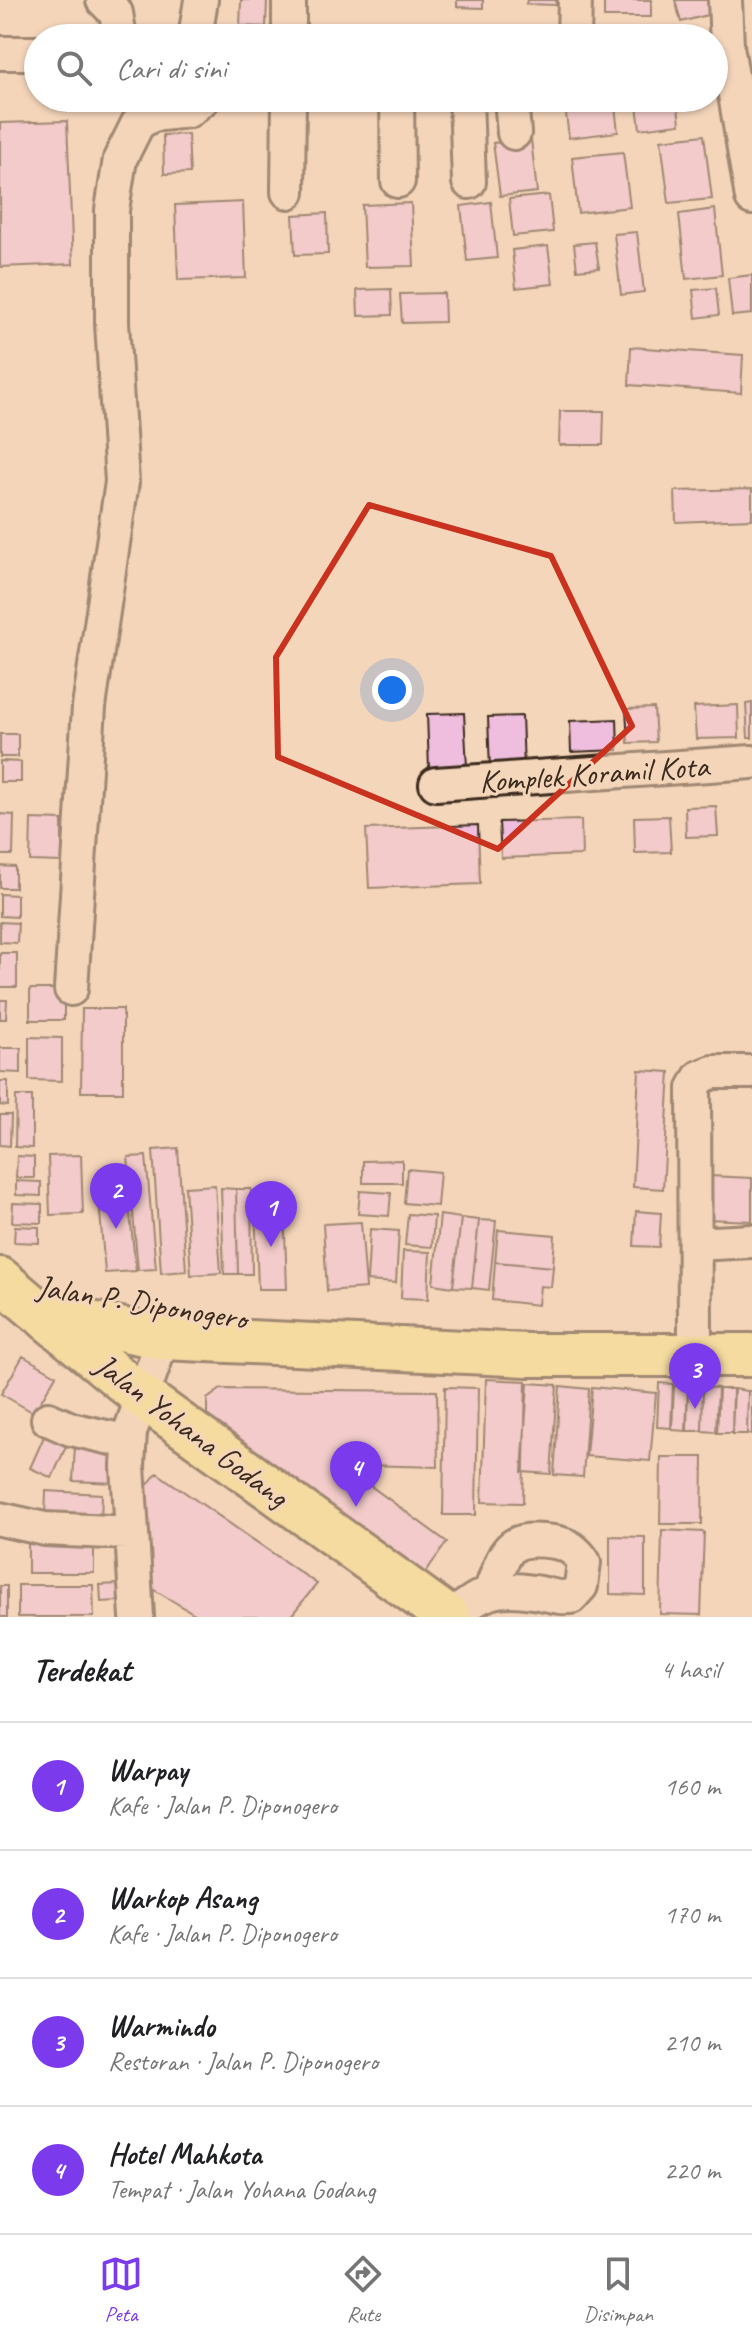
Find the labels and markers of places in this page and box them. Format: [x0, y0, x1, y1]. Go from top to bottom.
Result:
pin: 2 [90, 1163, 142, 1229]
pin: 1 [245, 1181, 297, 1247]
pin: 3 [669, 1343, 721, 1409]
pin: 4 [330, 1441, 382, 1507]

